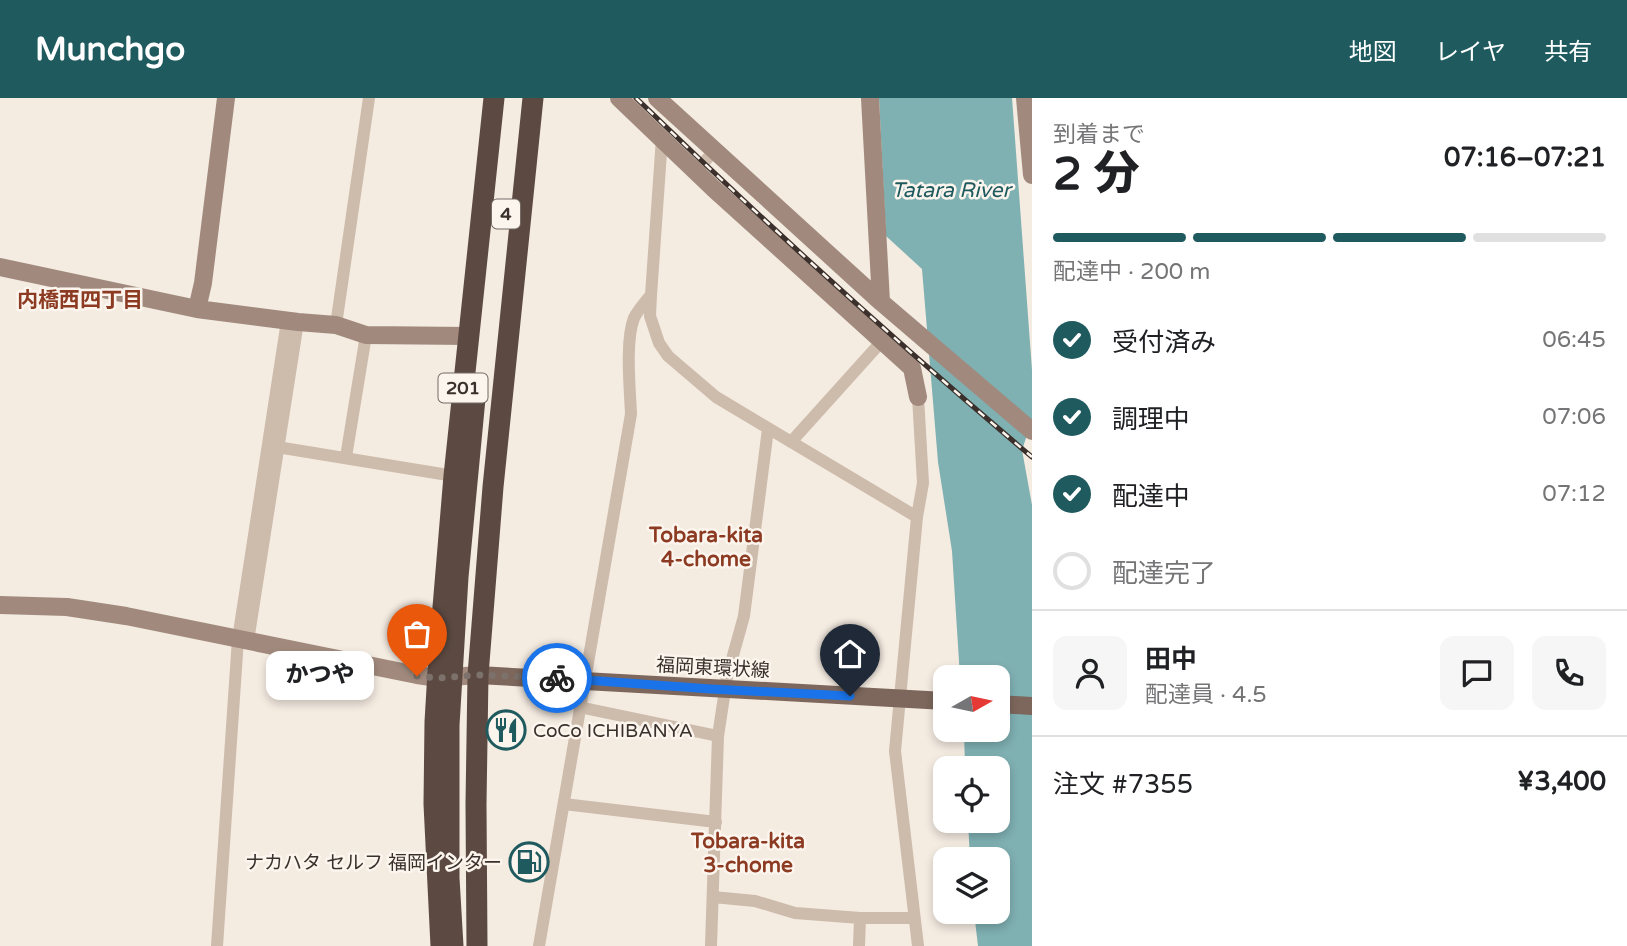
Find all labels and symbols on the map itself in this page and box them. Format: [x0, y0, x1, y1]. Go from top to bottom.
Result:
water label: Tatara River [892, 178, 1013, 203]
road number: 4 [492, 200, 520, 229]
district label: 内橋西四丁目 [17, 288, 143, 313]
road number: 201 [438, 374, 488, 402]
district label: Tobara-kita 4-chome [648, 523, 763, 572]
pin [387, 604, 447, 676]
pin [820, 624, 880, 696]
courier [522, 643, 592, 713]
callout: かつや [266, 652, 375, 700]
street label: 福岡東環状線 [655, 654, 770, 682]
north arrow [933, 665, 1010, 742]
restaurant icon: CoCo ICHIBANYA [485, 709, 527, 751]
place label: CoCo ICHIBANYA [533, 720, 693, 742]
district label: Tobara-kita 3-chome [690, 829, 805, 878]
fuel station icon: ナカハタ セルフ 福岡インター [508, 841, 550, 883]
place label: ナカハタ セルフ 福岡インター [245, 852, 502, 874]

